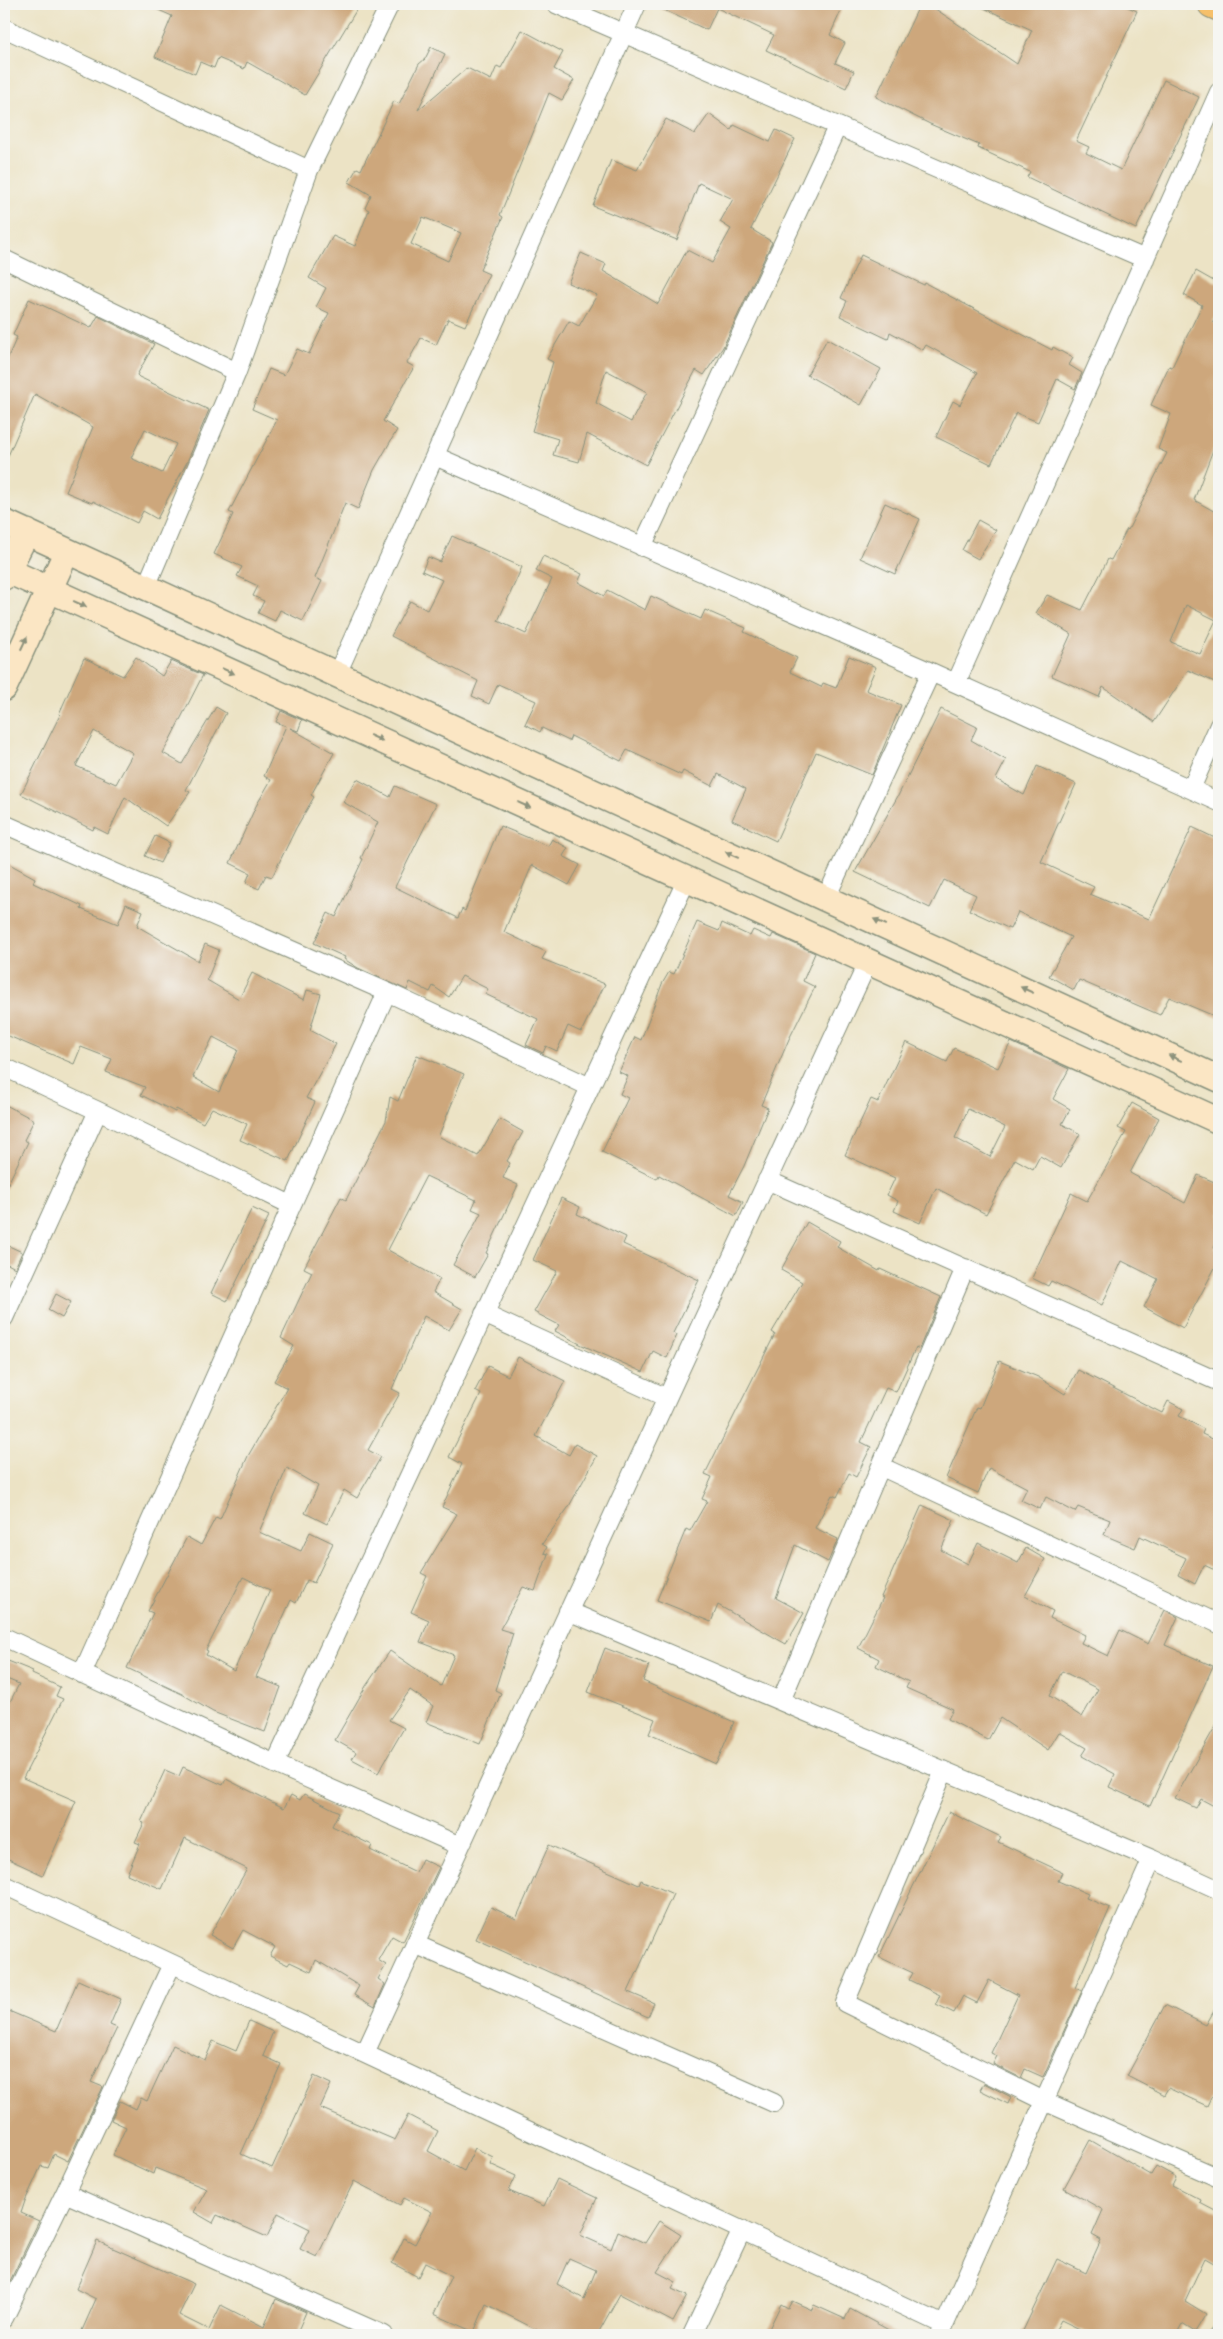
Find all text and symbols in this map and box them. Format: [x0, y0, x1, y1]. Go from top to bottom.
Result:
one-way arrow [73, 600, 87, 608]
one-way arrow [20, 636, 28, 650]
one-way arrow [221, 667, 235, 675]
one-way arrow [369, 734, 383, 742]
one-way arrow [517, 802, 531, 810]
one-way arrow [725, 850, 739, 858]
one-way arrow [873, 918, 887, 926]
one-way arrow [1020, 986, 1034, 994]
one-way arrow [1168, 1054, 1182, 1062]

